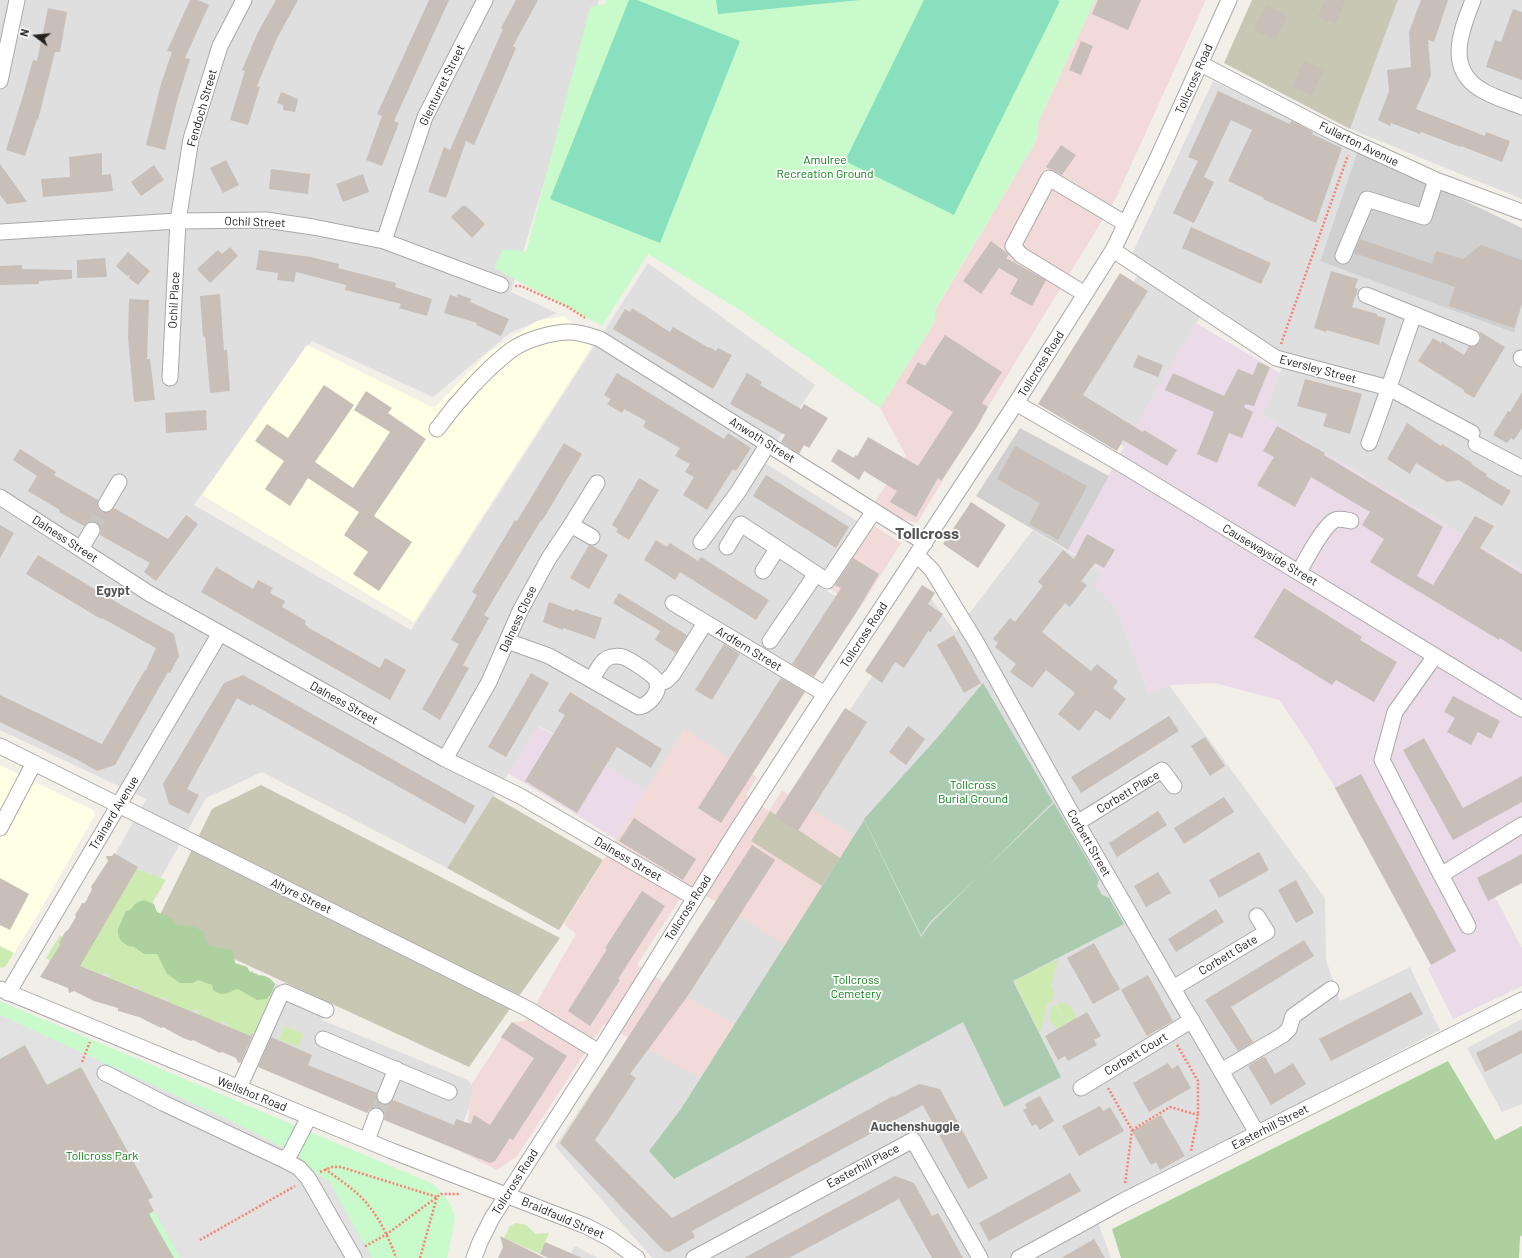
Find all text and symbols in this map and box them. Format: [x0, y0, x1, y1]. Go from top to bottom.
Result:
north arrow [16, 16, 56, 56]
text: N [17, 27, 31, 38]
street label: Glenturret Street [416, 42, 468, 128]
street label: Tollcross Road [1172, 42, 1216, 116]
street label: Fendoch Street [184, 68, 220, 148]
street label: Fullarton Avenue [1317, 118, 1401, 170]
park label: Amulree Recreation Ground [776, 153, 874, 181]
street label: Ochil Street [224, 214, 286, 230]
street label: Ochil Place [165, 271, 183, 329]
street label: Tollcross Road [1015, 328, 1067, 400]
street label: Eversley Street [1278, 352, 1358, 386]
street label: Anwoth Street [727, 414, 797, 466]
street label: Dalness Street [29, 512, 101, 566]
street label: Causewayside Street [1220, 521, 1320, 589]
district label: Tollcross [895, 524, 959, 544]
district label: Egypt [96, 583, 130, 599]
street label: Dalness Close [496, 584, 540, 654]
street label: Tollcross Road [837, 599, 891, 671]
street label: Ardfern Street [713, 624, 785, 674]
street label: Dalness Street [308, 678, 380, 728]
street label: Corbett Place [1094, 768, 1162, 816]
street label: Trainard Avenue [86, 773, 142, 853]
park label: Tollcross Burial Ground [938, 778, 1008, 806]
street label: Corbett Street [1064, 807, 1114, 879]
street label: Dalness Street [592, 834, 664, 884]
street label: Tollcross Road [662, 872, 714, 944]
street label: Altyre Street [268, 875, 334, 917]
street label: Corbett Gate [1196, 932, 1260, 978]
park label: Tollcross Cemetery [831, 973, 881, 1001]
street label: Corbett Court [1102, 1029, 1170, 1079]
street label: Wellshot Road [215, 1074, 289, 1114]
street label: Easterhill Street [1229, 1101, 1311, 1153]
district label: Auchenshuggle [870, 1119, 960, 1135]
street label: Easterhill Place [824, 1141, 902, 1191]
street label: Tollcross Road [489, 1146, 541, 1218]
park label: Tollcross Park [66, 1149, 138, 1163]
street label: Braidfauld Street [519, 1194, 607, 1242]

